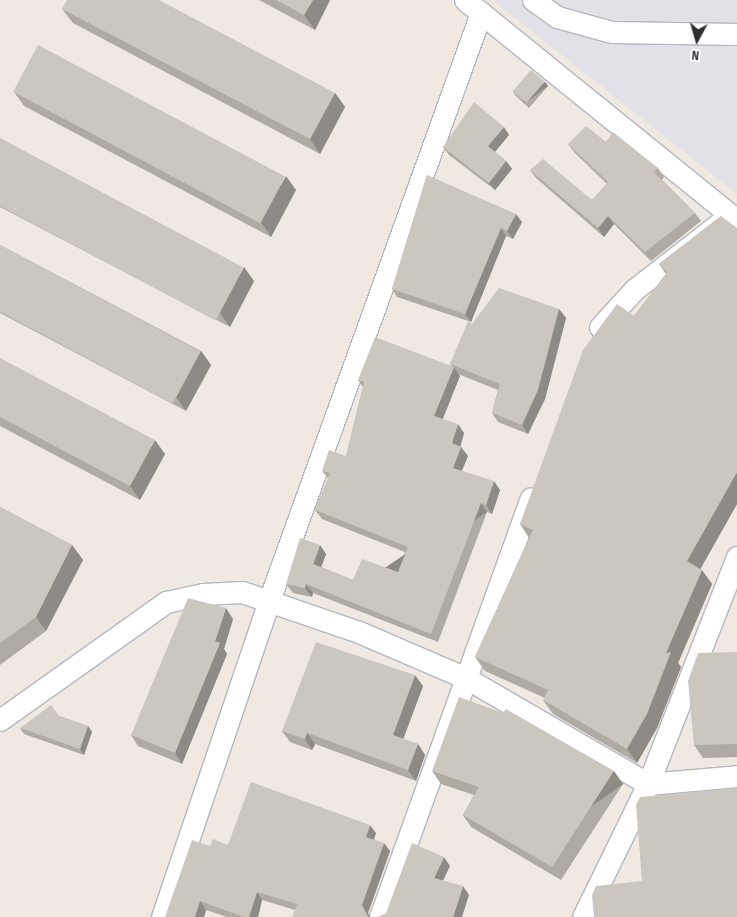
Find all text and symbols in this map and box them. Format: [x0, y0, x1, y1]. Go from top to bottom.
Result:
north arrow [672, 15, 722, 65]
text: N [691, 47, 700, 64]

